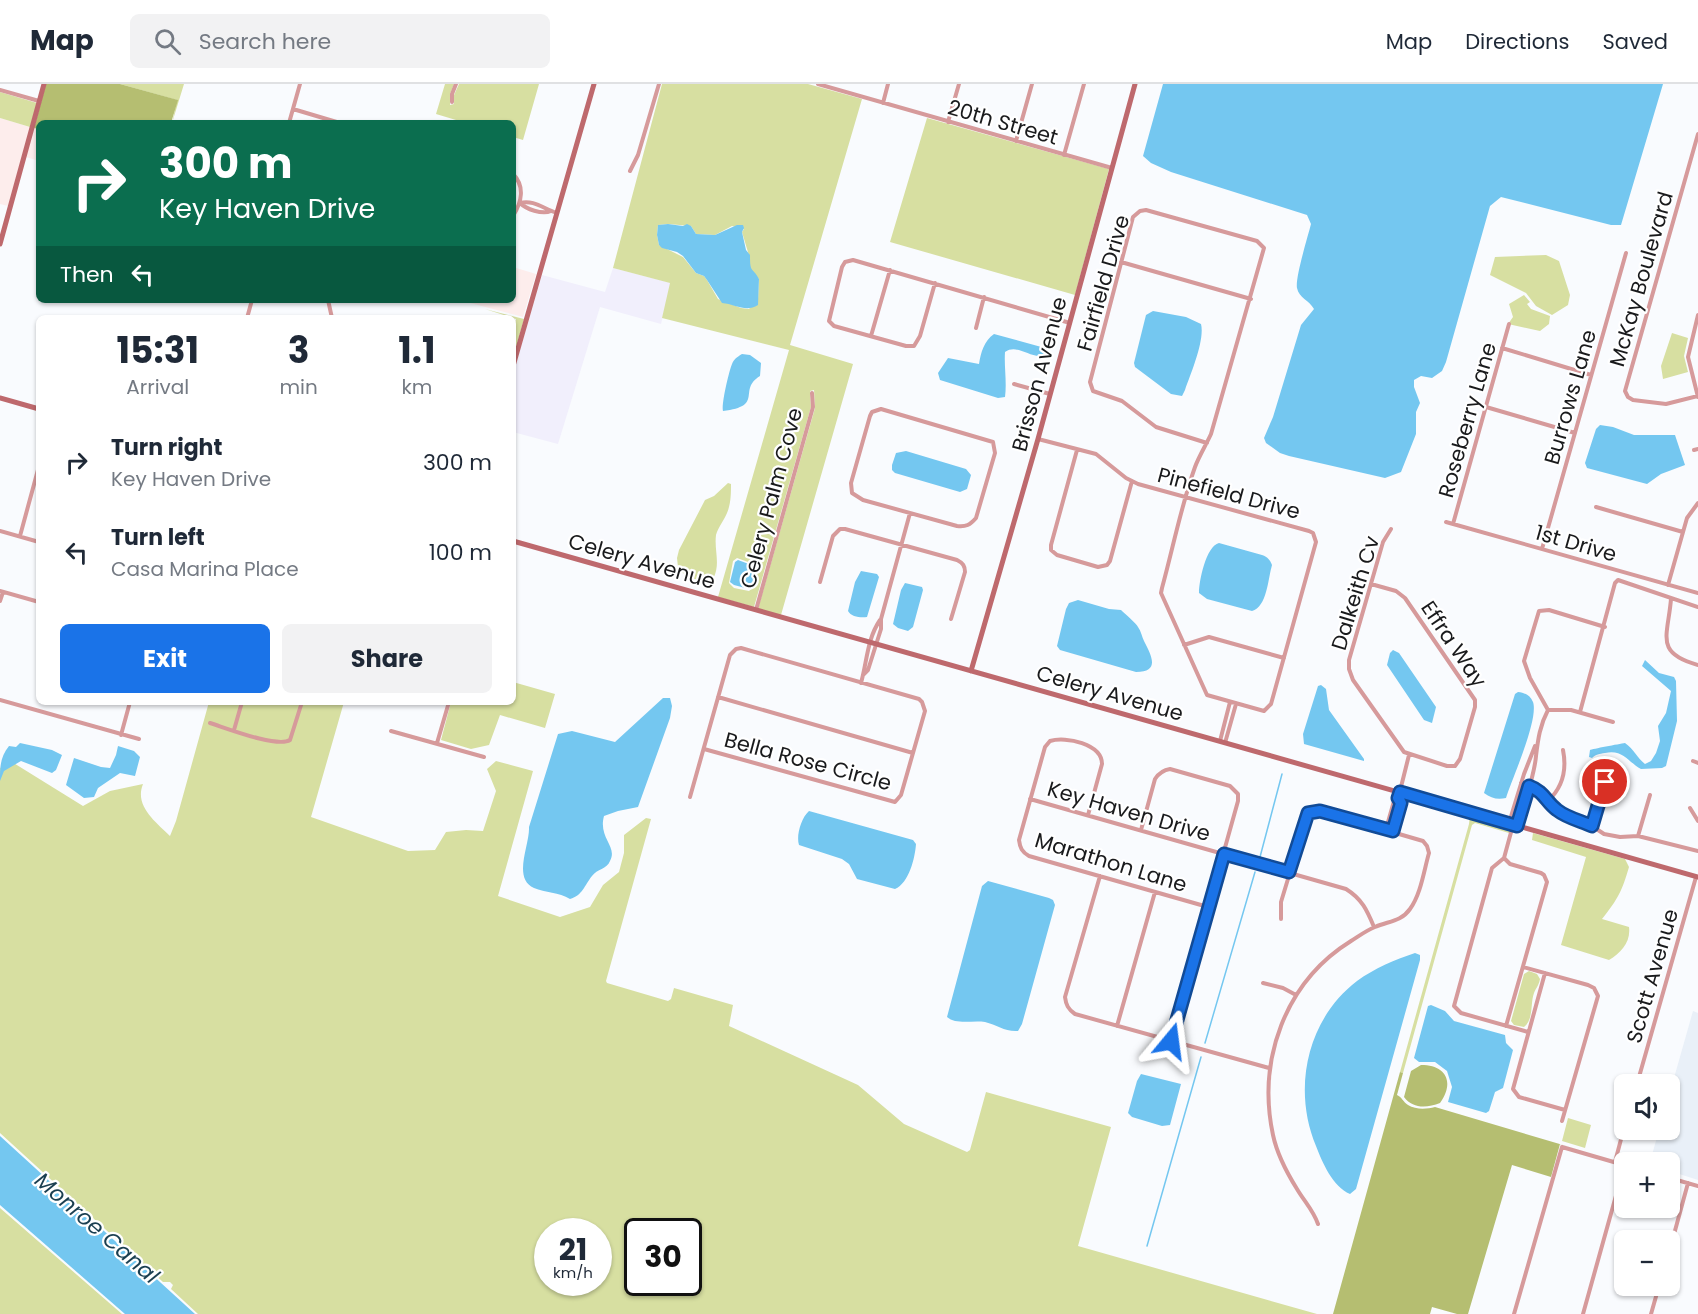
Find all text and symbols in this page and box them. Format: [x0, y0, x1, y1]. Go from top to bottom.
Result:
search box [130, 14, 550, 68]
text: Map [30, 21, 94, 60]
icon: search [151, 25, 184, 58]
text: Search here [199, 26, 331, 57]
text: Map [1386, 27, 1432, 56]
text: Directions [1465, 27, 1569, 56]
text: Saved [1602, 27, 1668, 56]
street label: 20th Street [944, 92, 1062, 152]
text: 300 m [159, 134, 293, 193]
icon: right [60, 144, 138, 222]
street label: McKay Boulevard [1602, 188, 1680, 370]
text: Key Haven Drive [159, 190, 375, 227]
street label: Fairfield Drive [1070, 211, 1136, 355]
icon: left [126, 258, 159, 291]
text: Then [60, 259, 114, 290]
street label: Brisson Avenue [1004, 293, 1074, 455]
text: 15:31 [116, 325, 199, 376]
text: 3 [288, 325, 310, 376]
text: 1.1 [398, 325, 436, 376]
street label: Burrows Lane [1537, 326, 1603, 468]
street label: Roseberry Lane [1431, 339, 1503, 501]
text: Arrival [126, 373, 189, 401]
text: min [279, 373, 318, 401]
text: km [401, 373, 432, 401]
street label: Celery Palm Cove [733, 404, 809, 592]
text: Turn right [111, 432, 222, 463]
icon: right [60, 446, 93, 479]
text: 300 m [423, 447, 492, 478]
street label: Pinefield Drive [1154, 460, 1304, 526]
text: Key Haven Drive [111, 465, 271, 493]
street label: 1st Drive [1532, 518, 1620, 568]
text: Turn left [111, 522, 205, 553]
street label: Celery Avenue [565, 526, 719, 596]
street label: Dalkeith Cv [1324, 532, 1386, 654]
icon: left [60, 536, 93, 569]
text: 100 m [429, 537, 492, 568]
text: Casa Marina Place [111, 555, 299, 583]
street label: Effra Way [1414, 595, 1494, 693]
button: Exit [60, 624, 270, 693]
button: Share [282, 624, 492, 693]
street label: Celery Avenue [1033, 658, 1187, 728]
street label: Bella Rose Circle [721, 725, 895, 797]
pin [1579, 756, 1630, 807]
icon: arrive [1588, 765, 1621, 798]
street label: Key Haven Drive [1044, 774, 1214, 848]
street label: Marathon Lane [1031, 825, 1191, 899]
street label: Scott Avenue [1619, 906, 1685, 1046]
position arrow [1139, 1009, 1203, 1073]
map controls [1614, 1074, 1680, 1296]
button: sound [1614, 1074, 1680, 1140]
button: + [1614, 1152, 1680, 1218]
water label: Monroe Canal [28, 1165, 166, 1291]
speed limit sign: 30 [624, 1218, 702, 1296]
text: 21 [559, 1228, 587, 1271]
button: − [1614, 1230, 1680, 1296]
text: km/h [553, 1262, 593, 1283]

